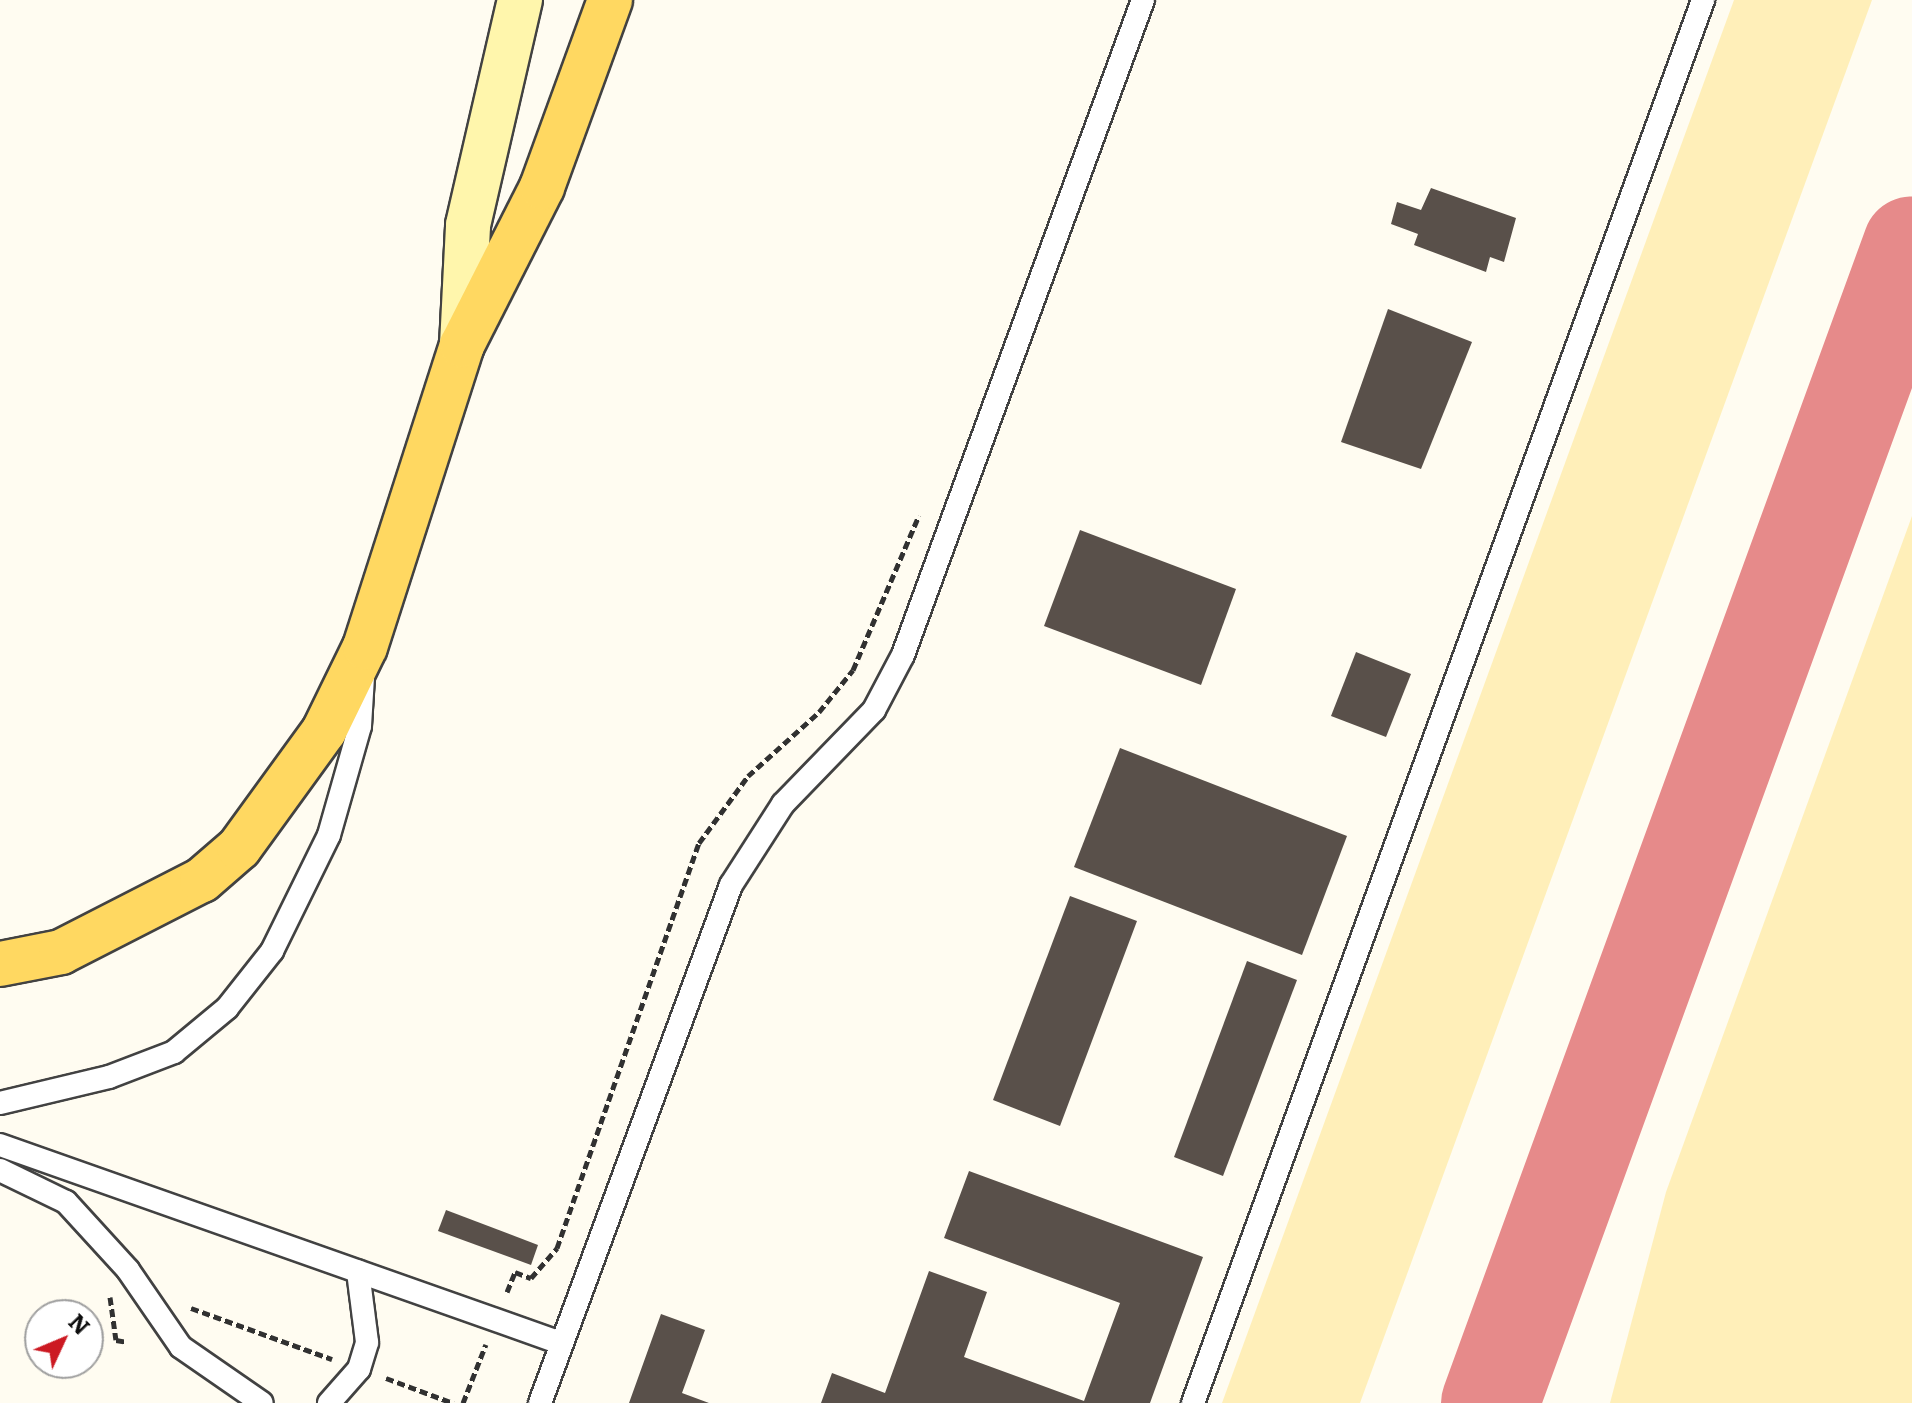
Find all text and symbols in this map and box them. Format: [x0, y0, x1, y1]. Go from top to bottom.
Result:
north arrow [24, 1299, 104, 1379]
text: N [62, 1305, 98, 1341]

